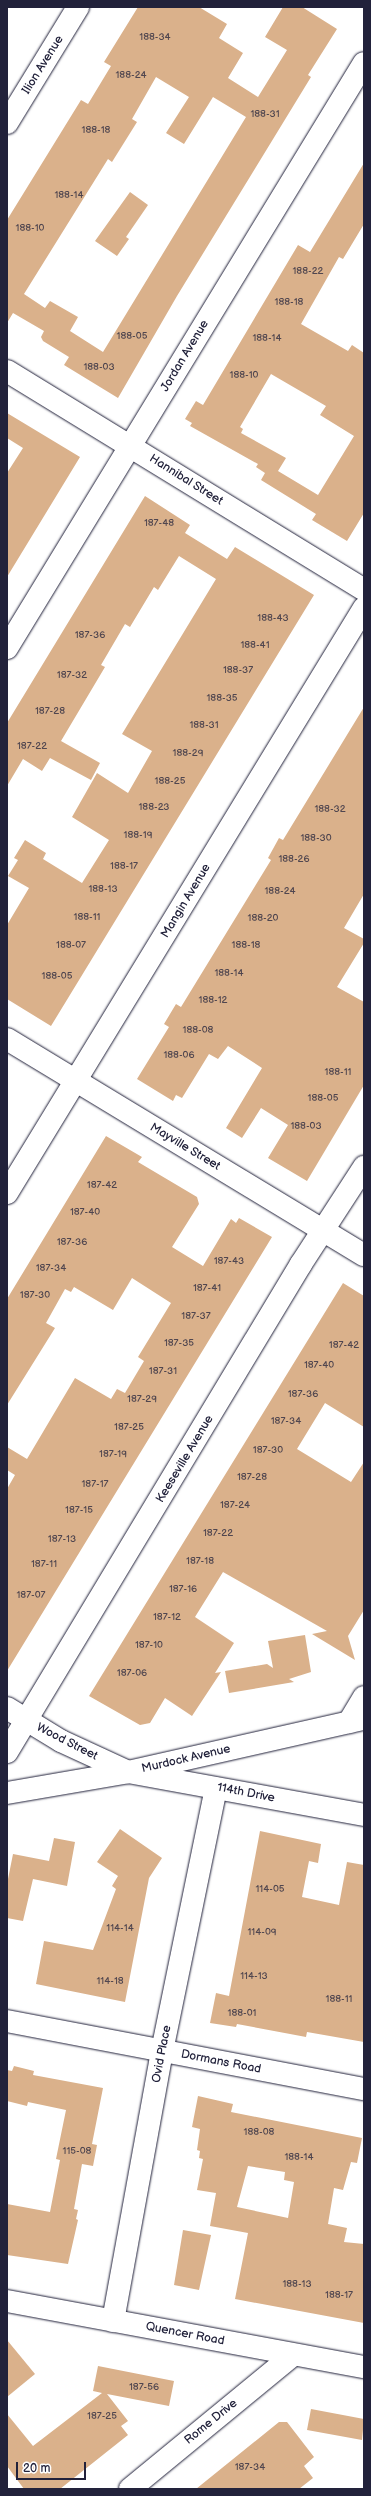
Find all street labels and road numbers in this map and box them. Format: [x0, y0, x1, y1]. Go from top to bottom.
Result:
street label: Ilion Avenue [19, 33, 67, 97]
street label: Jordan Avenue [158, 318, 212, 394]
street label: Hannibal Street [146, 452, 226, 508]
street label: Mangin Avenue [158, 861, 214, 941]
street label: Mayville Street [147, 1120, 223, 1174]
street label: Keeseville Avenue [153, 1413, 217, 1505]
street label: Wood Street [34, 1720, 100, 1764]
street label: Murdock Avenue [140, 1742, 232, 1776]
street label: 114th Drive [216, 1780, 276, 1806]
street label: Ovid Place [149, 2024, 175, 2084]
street label: Dormans Road [180, 2047, 262, 2077]
street label: Quencer Road [144, 2319, 226, 2349]
street label: Rome Drive [182, 2396, 240, 2448]

